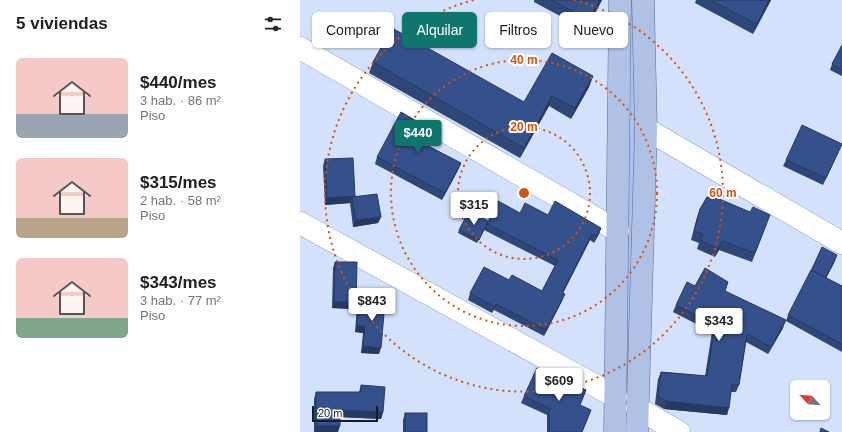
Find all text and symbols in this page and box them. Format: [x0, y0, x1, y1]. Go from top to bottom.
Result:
chip: Comprar [312, 12, 394, 48]
chip: Alquilar [402, 12, 477, 48]
chip: Filtros [485, 12, 551, 48]
chip: Nuevo [559, 12, 628, 48]
icon: filters [262, 13, 284, 35]
text: 5 viviendas [16, 14, 108, 33]
text: 40 m [510, 53, 538, 67]
text: $440/mes [140, 73, 217, 92]
icon: home [48, 74, 96, 122]
text: 3 hab. · 86 m² [140, 93, 221, 108]
text: Piso [140, 108, 165, 123]
pin: $440 [394, 120, 442, 154]
text: 20 m [510, 120, 538, 134]
text: $440 [404, 125, 432, 140]
text: $315/mes [140, 173, 217, 192]
icon: home [48, 174, 96, 222]
centre of rings [517, 186, 531, 200]
text: 60 m [709, 186, 737, 200]
pin: $315 [450, 192, 498, 226]
text: 2 hab. · 58 m² [140, 193, 221, 208]
text: $315 [460, 197, 488, 212]
text: Piso [140, 208, 165, 223]
text: $343/mes [140, 273, 217, 292]
icon: home [48, 274, 96, 322]
pin: $843 [348, 288, 396, 322]
text: 3 hab. · 77 m² [140, 293, 221, 308]
text: $843 [358, 293, 386, 308]
text: Piso [140, 308, 165, 323]
pin: $343 [695, 308, 743, 342]
text: $343 [705, 313, 733, 328]
pin: $609 [535, 368, 583, 402]
text: $609 [545, 373, 573, 388]
north arrow [790, 380, 830, 420]
map controls [790, 380, 830, 420]
scale bar [312, 404, 378, 423]
text: 20 m [318, 407, 342, 419]

